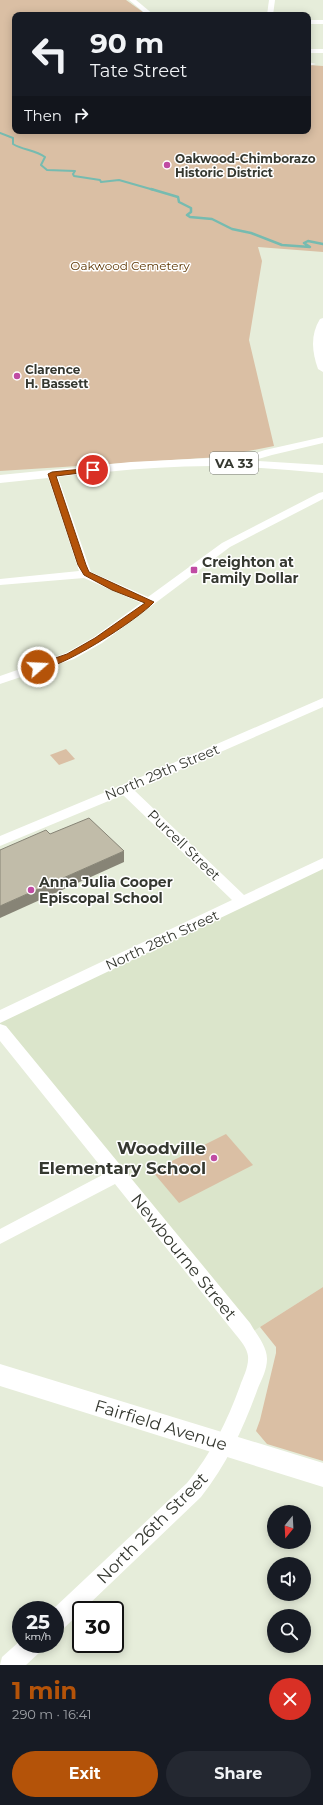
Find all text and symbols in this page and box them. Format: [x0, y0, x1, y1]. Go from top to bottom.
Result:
text: 90 m [90, 26, 164, 60]
icon: left [24, 28, 76, 80]
text: Tate Street [90, 60, 187, 82]
icon: right [70, 104, 92, 126]
text: Then [24, 106, 62, 125]
place label: Oakwood-Chimborazo Historic District [175, 151, 316, 180]
marker: Oakwood-Chimborazo Historic District [162, 160, 172, 170]
park label: Oakwood Cemetery [70, 258, 190, 273]
place label: Clarence H. Bassett [25, 362, 89, 391]
marker: Clarence H. Bassett [12, 371, 22, 381]
road number: VA 33 [210, 452, 258, 474]
pin [76, 453, 110, 487]
icon: arrive [82, 459, 104, 481]
place label: Creighton at Family Dollar [202, 553, 299, 587]
marker: Creighton at Family Dollar [189, 565, 199, 575]
position arrow [17, 646, 59, 688]
street label: North 29th Street [102, 740, 222, 804]
street label: Purcell Street [144, 806, 225, 885]
place label: Anna Julia Cooper Episcopal School [38, 873, 173, 907]
marker: Anna Julia Cooper Episcopal School [26, 885, 36, 895]
street label: North 28th Street [103, 906, 222, 974]
place label: Woodville Elementary School [38, 1138, 206, 1178]
marker: Woodville Elementary School [209, 1153, 219, 1163]
street label: Newbourne Street [127, 1190, 241, 1324]
street label: Fairfield Avenue [92, 1395, 230, 1455]
street label: North 26th Street [92, 1468, 212, 1588]
north arrow [267, 1505, 311, 1549]
map controls [267, 1505, 311, 1653]
button: sound [267, 1557, 311, 1601]
speed limit sign: 30 [72, 1601, 124, 1653]
button: search [267, 1609, 311, 1653]
text: 25 [26, 1610, 50, 1634]
text: km/h [25, 1630, 51, 1643]
text: 1 min [12, 1676, 77, 1705]
button: close [269, 1678, 311, 1720]
text: 290 m · 16:41 [12, 1706, 92, 1722]
button: Exit [12, 1751, 158, 1797]
button: Share [166, 1751, 311, 1797]

